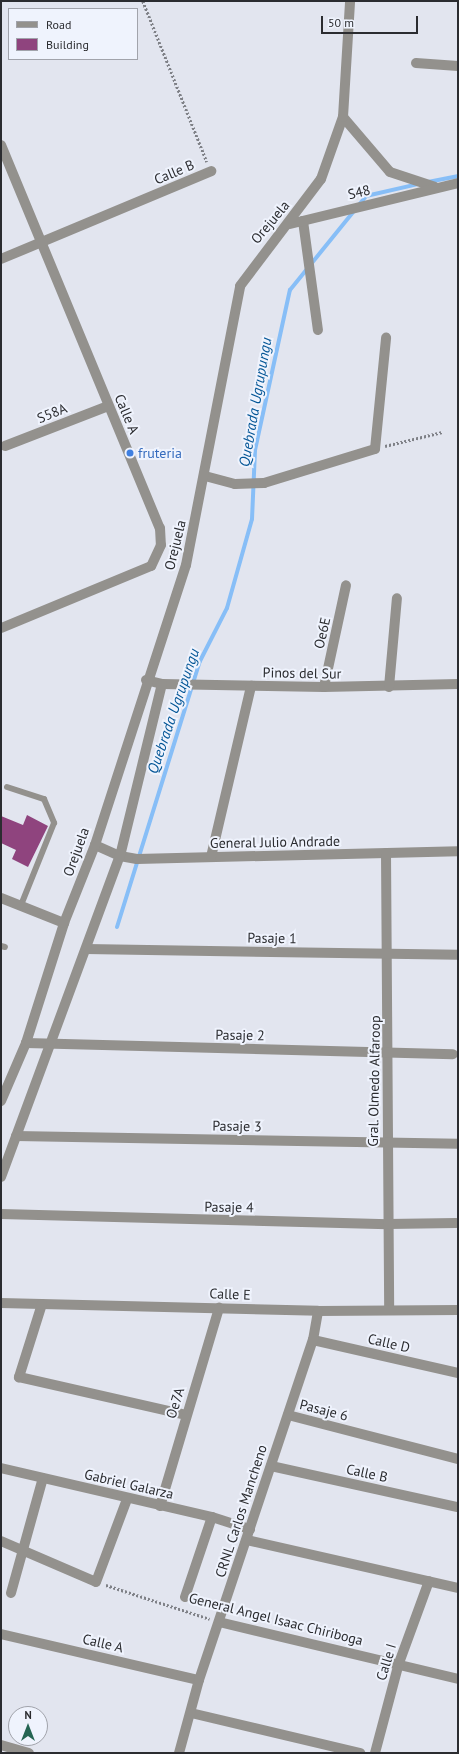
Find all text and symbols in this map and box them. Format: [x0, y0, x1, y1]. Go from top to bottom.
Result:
legend [8, 8, 138, 60]
scale bar [323, 8, 420, 34]
text: 50 m [328, 15, 354, 30]
text: Road [46, 17, 71, 32]
text: Building [46, 37, 89, 52]
street label: Calle B [151, 156, 197, 188]
street label: S48 [346, 181, 372, 203]
street label: Orejuela [247, 197, 293, 247]
water label: Quebrada Ugrupungu [235, 336, 275, 468]
street label: Calle A [111, 391, 143, 437]
street label: S58A [35, 399, 69, 427]
place label: fruteria [138, 445, 182, 461]
marker: fruteria [125, 448, 135, 458]
street label: Orejuela [161, 518, 189, 572]
street label: Oe6E [310, 616, 334, 650]
water label: Quebrada Ugrupungu [143, 646, 203, 776]
street label: Pinos del Sur [263, 664, 341, 682]
street label: Orejuela [59, 825, 93, 879]
street label: General Julio Andrade [210, 832, 340, 852]
street label: Pasaje 1 [247, 929, 297, 947]
street label: Gral. Olmedo Alfaroop [364, 1014, 384, 1148]
street label: Pasaje 2 [215, 1026, 265, 1044]
street label: Pasaje 3 [212, 1117, 262, 1135]
street label: Pasaje 4 [204, 1198, 254, 1216]
street label: Calle E [209, 1285, 251, 1303]
street label: Calle D [366, 1330, 412, 1356]
street label: Oe7A [162, 1385, 188, 1421]
street label: Pasaje 6 [298, 1396, 350, 1424]
street label: CRNL Carlos Mancheno [211, 1442, 271, 1580]
street label: Calle B [345, 1460, 389, 1486]
street label: Gabriel Galarza [83, 1466, 175, 1502]
street label: General Angel Isaac Chiriboga [187, 1589, 365, 1649]
street label: Calle A [81, 1630, 125, 1656]
street label: Calle I [372, 1641, 400, 1683]
north arrow [8, 1706, 48, 1746]
text: N [24, 1708, 32, 1722]

